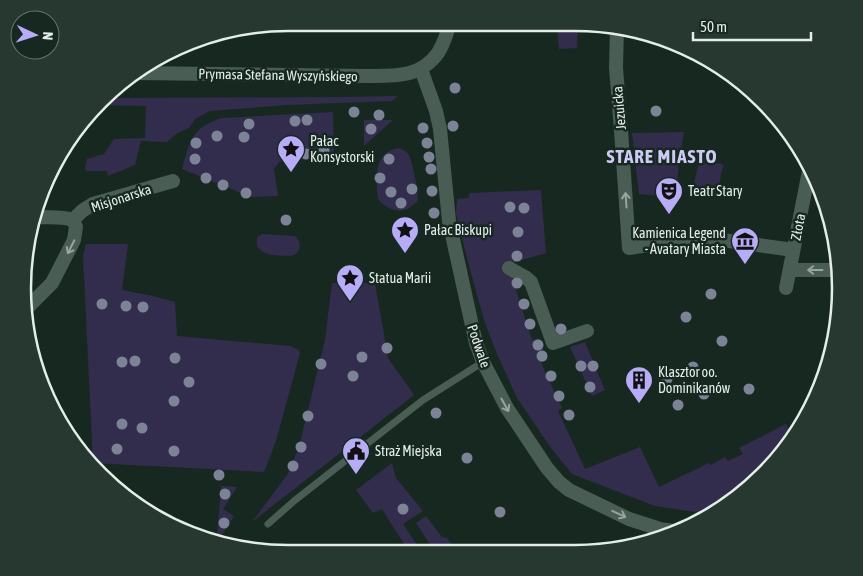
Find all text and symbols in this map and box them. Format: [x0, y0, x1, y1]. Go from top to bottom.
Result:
north arrow [10, 10, 60, 60]
scale bar [693, 10, 810, 42]
text: 50 m [700, 18, 727, 35]
text: N [40, 31, 56, 41]
street label: Prymasa Stefana Wyszyńskiego [198, 66, 358, 84]
street label: Jezuicka [609, 86, 629, 130]
place label: Pałac Konsystorski [310, 133, 374, 165]
place icon: Pałac Konsystorski [276, 134, 306, 173]
district label: STARE MIASTO [607, 145, 718, 167]
theatre icon: Teatr Stary [654, 176, 684, 215]
street label: Misjonarska [89, 181, 153, 215]
place label: Teatr Stary [688, 183, 743, 199]
one-way arrow [622, 192, 631, 208]
street label: Złota [788, 212, 808, 242]
place icon: Pałac Biskupi [390, 215, 420, 254]
place label: Pałac Biskupi [424, 222, 492, 238]
place label: Kamienica Legend - Avatary Miasta [632, 225, 726, 257]
museum icon: Kamienica Legend - Avatary Miasta [730, 226, 760, 265]
one-way arrow [66, 239, 75, 254]
place icon: Statua Marii [335, 263, 365, 302]
one-way arrow [807, 266, 823, 275]
place label: Statua Marii [369, 270, 431, 286]
street label: Podwale [464, 322, 494, 370]
place label: Klasztor oo. Dominikanów [658, 364, 731, 396]
building icon: Klasztor oo. Dominikanów [624, 365, 654, 404]
one-way arrow [501, 397, 511, 412]
public building icon: Straż Miejska [341, 436, 371, 475]
place label: Straż Miejska [375, 443, 442, 459]
one-way arrow [611, 510, 626, 519]

